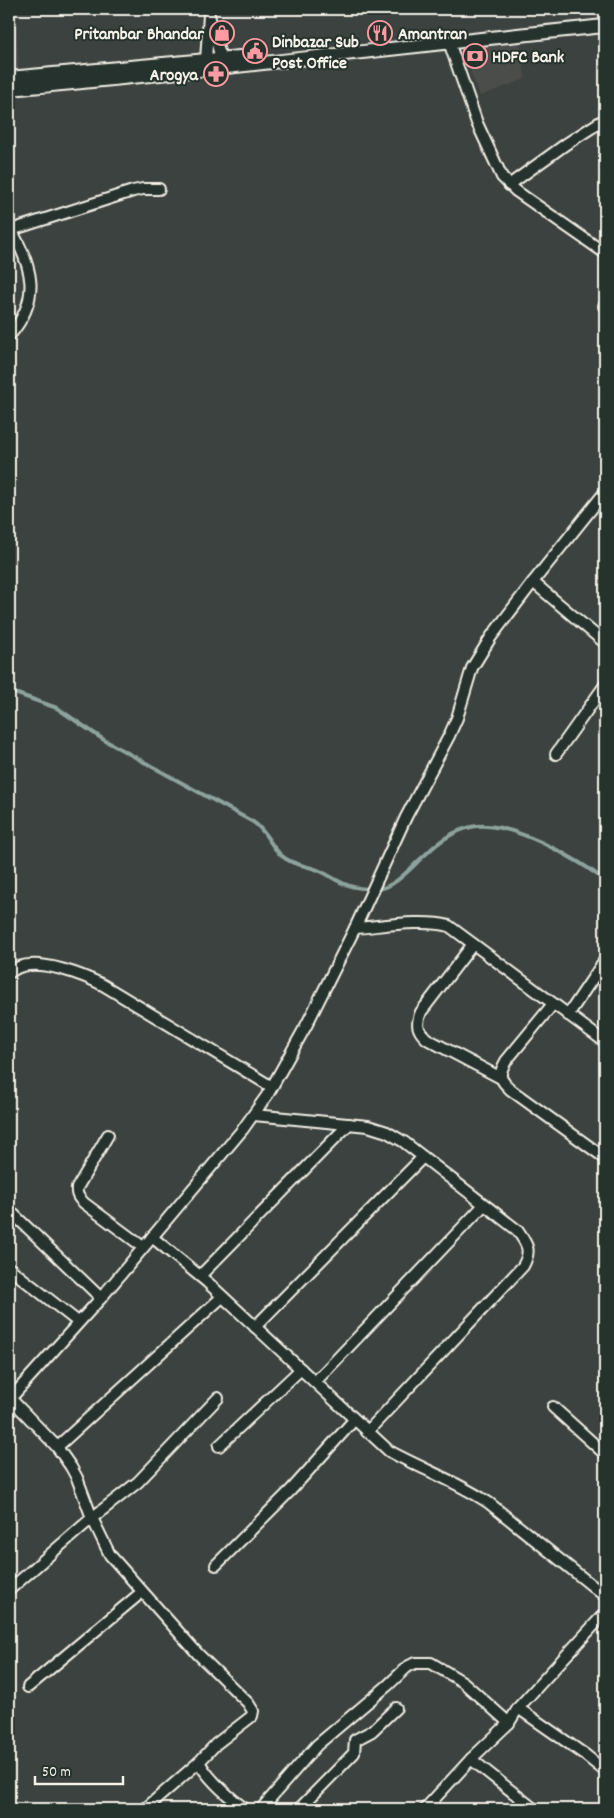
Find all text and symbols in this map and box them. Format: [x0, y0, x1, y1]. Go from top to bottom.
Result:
shop icon: Pritambar Bhandar [209, 20, 235, 46]
restaurant icon: Amantran [367, 20, 393, 46]
place label: Pritambar Bhandar [74, 23, 204, 48]
place label: Amantran [398, 23, 467, 48]
place label: Dinbazar Sub Post Office [272, 31, 359, 77]
public building icon: Dinbazar Sub Post Office [242, 38, 268, 64]
bank icon: HDFC Bank [462, 43, 488, 69]
place label: HDFC Bank [492, 46, 565, 71]
pharmacy icon: Arogya [203, 61, 229, 87]
place label: Arogya [150, 64, 199, 89]
scale bar [35, 1753, 122, 1785]
text: 50 m [42, 1762, 71, 1784]

